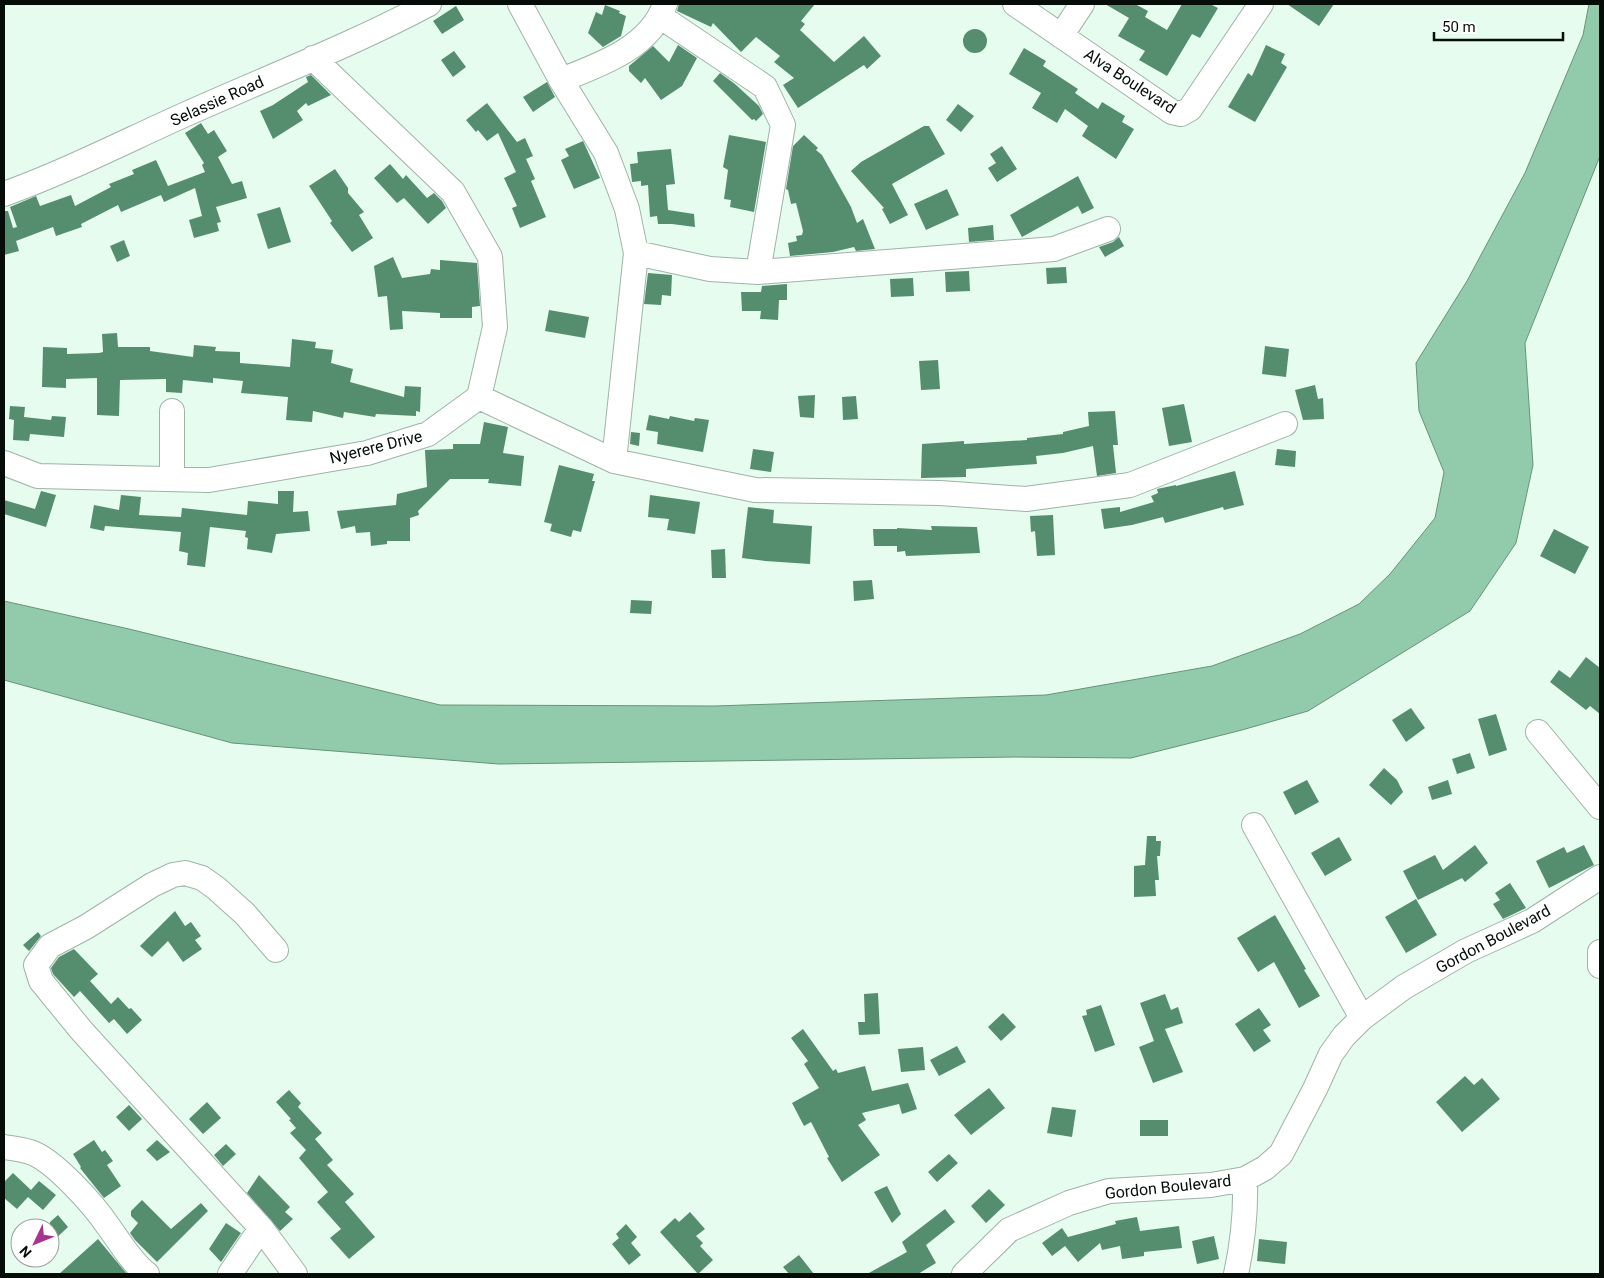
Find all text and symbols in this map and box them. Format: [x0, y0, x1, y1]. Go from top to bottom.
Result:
scale bar [1434, 10, 1563, 42]
text: 50 m [1442, 18, 1476, 36]
street label: Alva Boulevard [1081, 44, 1179, 118]
street label: Selassie Road [167, 72, 267, 130]
street label: Nyerere Drive [328, 426, 424, 468]
street label: Gordon Boulevard [1432, 901, 1554, 977]
street label: Gordon Boulevard [1104, 1171, 1232, 1203]
north arrow [10, 1218, 60, 1268]
text: N [16, 1243, 35, 1261]

